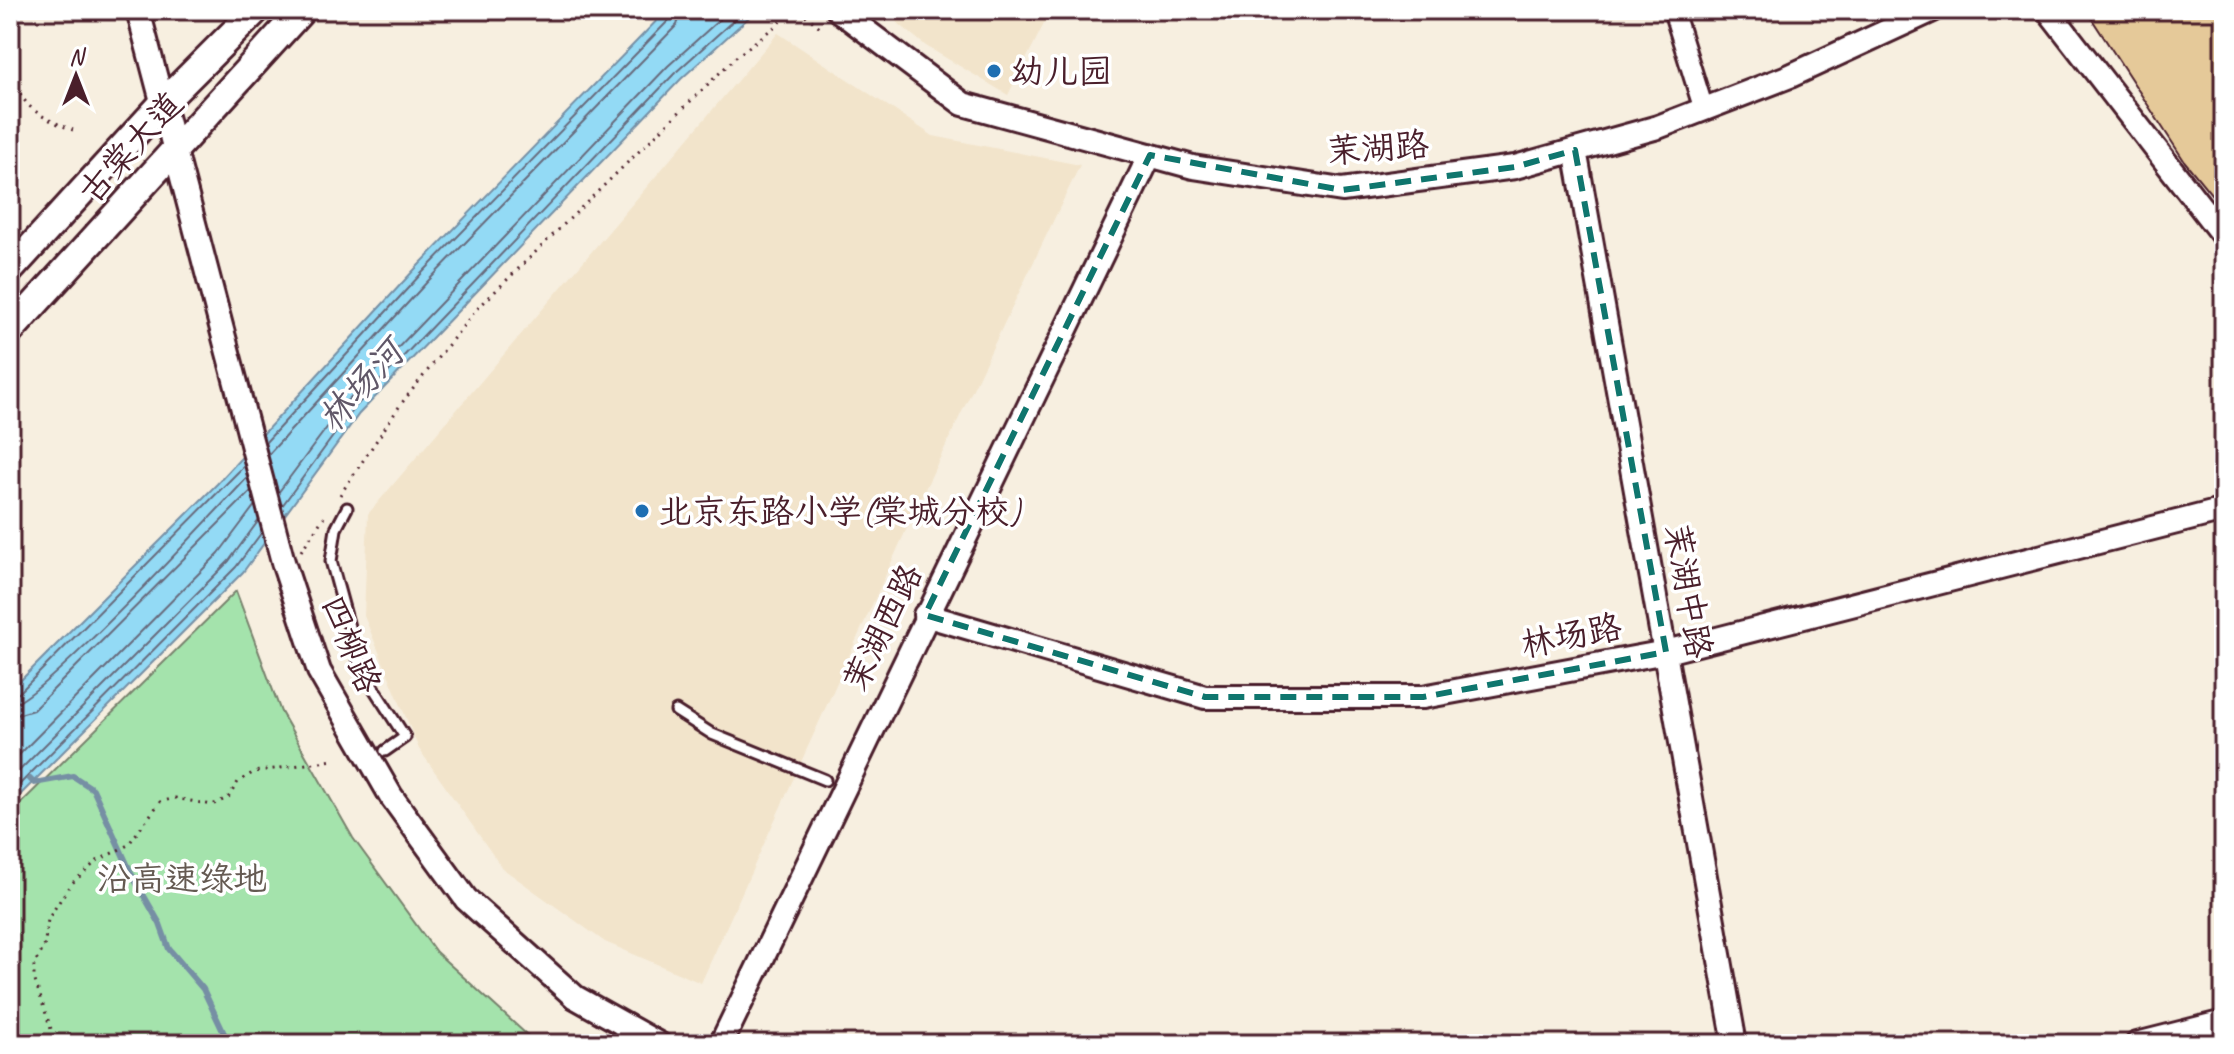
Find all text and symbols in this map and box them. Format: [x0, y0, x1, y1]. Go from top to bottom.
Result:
north arrow [36, 36, 116, 116]
text: N [69, 43, 86, 71]
place label: 幼儿园 [1010, 50, 1112, 93]
marker: 幼儿园 [985, 62, 1003, 80]
street label: 古棠大道 [69, 82, 192, 212]
street label: 茉湖路 [1326, 122, 1430, 173]
water label: 林场河 [308, 326, 417, 441]
place label: 北京东路小学(棠城分校) [658, 490, 1022, 533]
marker: 北京东路小学(棠城分校) [633, 502, 651, 520]
street label: 茉湖中路 [1656, 520, 1721, 662]
street label: 茉湖西路 [833, 557, 932, 698]
street label: 四柳路 [312, 589, 391, 700]
street label: 林场路 [1517, 605, 1625, 666]
park label: 沿高速绿地 [97, 857, 267, 900]

